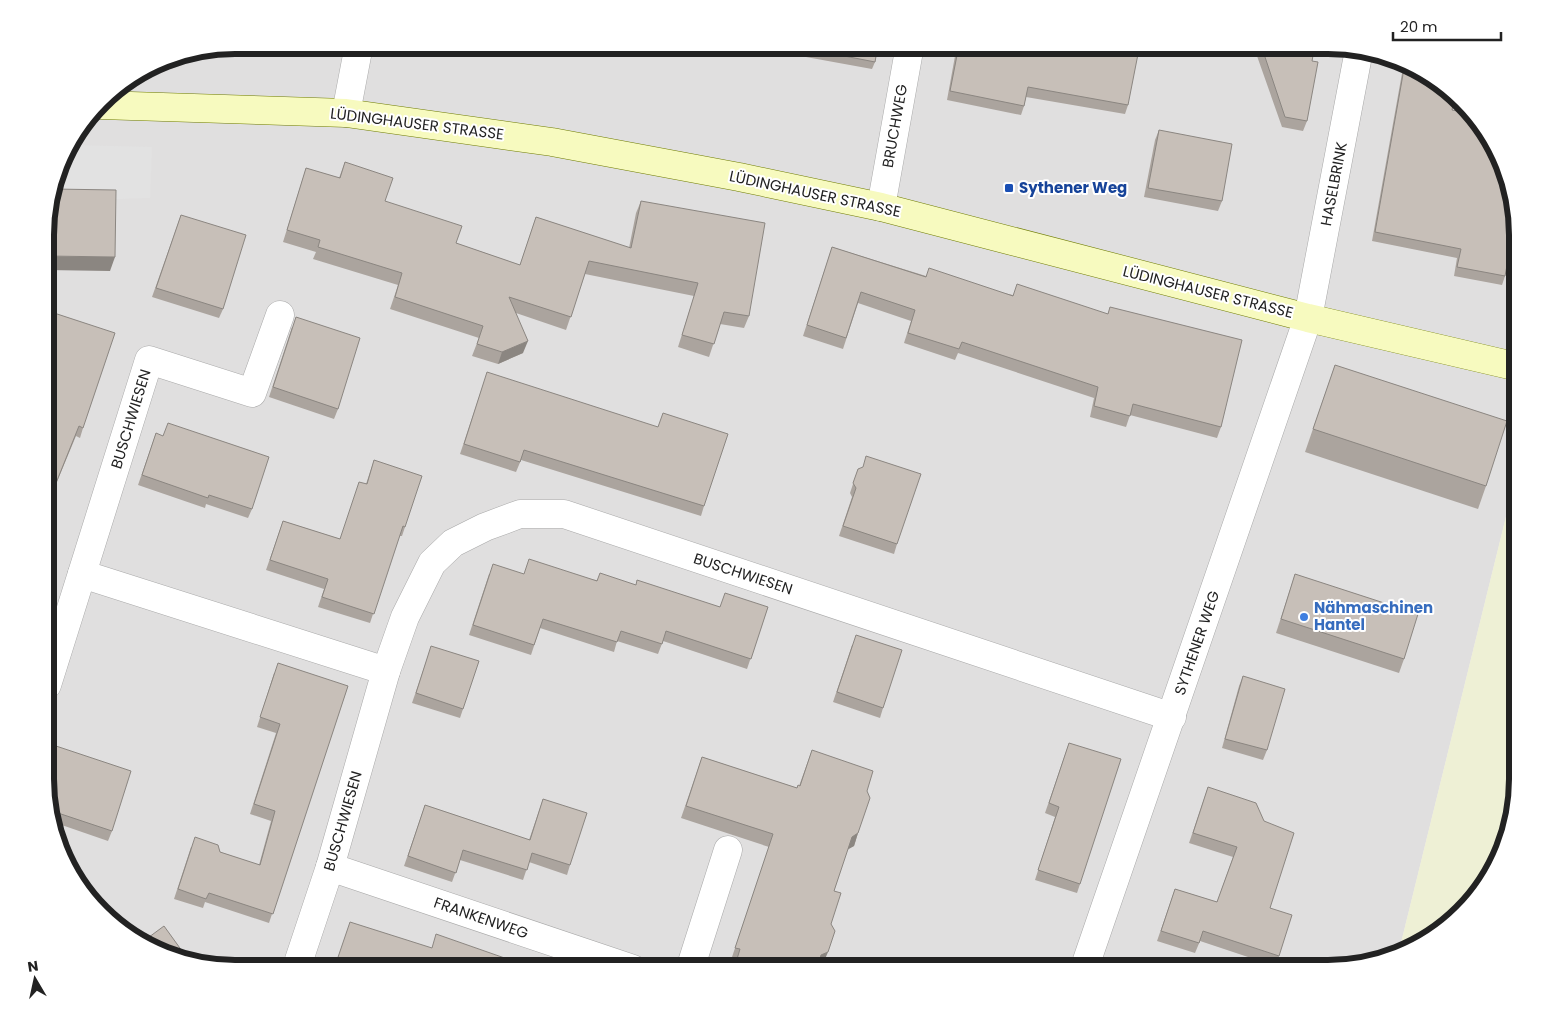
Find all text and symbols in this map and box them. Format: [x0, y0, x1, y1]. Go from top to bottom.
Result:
scale bar [1393, 10, 1500, 42]
text: 20 m [1400, 16, 1438, 37]
street label: BRUCHWEG [877, 82, 912, 169]
street label: LÜDINGHAUSER STRASSE [329, 102, 505, 145]
street label: HASELBRINK [1315, 140, 1352, 228]
street label: LÜDINGHAUSER STRASSE [727, 165, 903, 222]
place label: Sythener Weg [1019, 177, 1127, 198]
marker: Sythener Weg [1003, 182, 1015, 194]
street label: LÜDINGHAUSER STRASSE [1121, 260, 1295, 323]
street label: BUSCHWIESEN [105, 366, 156, 471]
street label: BUSCHWIESEN [691, 548, 795, 599]
street label: SYTHENER WEG [1169, 588, 1224, 698]
place label: Nähmaschinen Hantel [1314, 597, 1433, 635]
marker: Nähmaschinen Hantel [1298, 611, 1310, 623]
street label: BUSCHWIESEN [318, 768, 367, 873]
street label: FRANKENWEG [431, 892, 531, 944]
north arrow [10, 954, 60, 1004]
text: N [26, 955, 40, 977]

